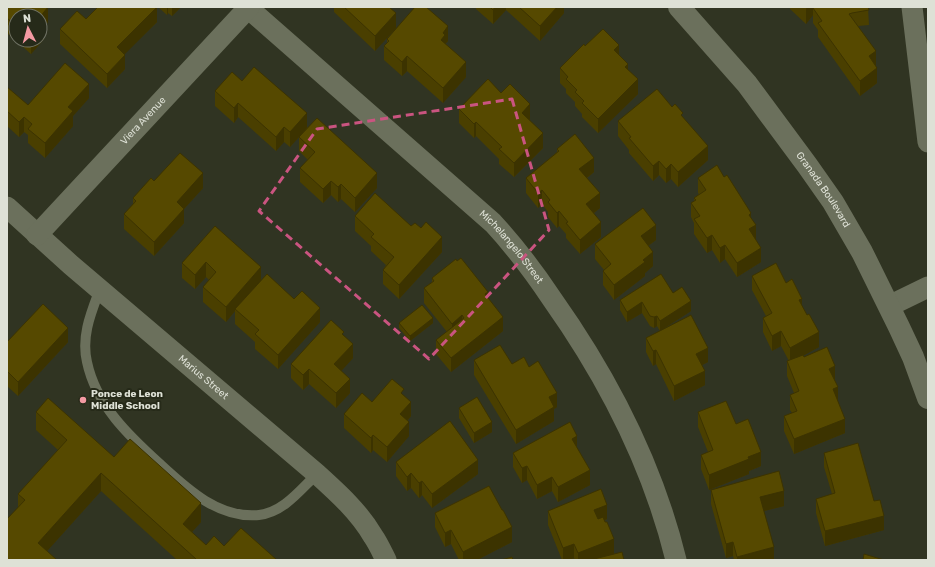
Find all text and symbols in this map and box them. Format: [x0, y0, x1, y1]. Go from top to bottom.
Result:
north arrow [8, 8, 48, 48]
text: N [22, 12, 32, 25]
street label: Viera Avenue [118, 94, 169, 147]
street label: Granada Boulevard [793, 150, 853, 230]
street label: Michelangelo Street [477, 208, 546, 286]
street label: Marius Street [176, 353, 231, 402]
place label: Ponce de Leon Middle School [91, 388, 163, 412]
marker: Ponce de Leon Middle School [78, 395, 88, 405]

